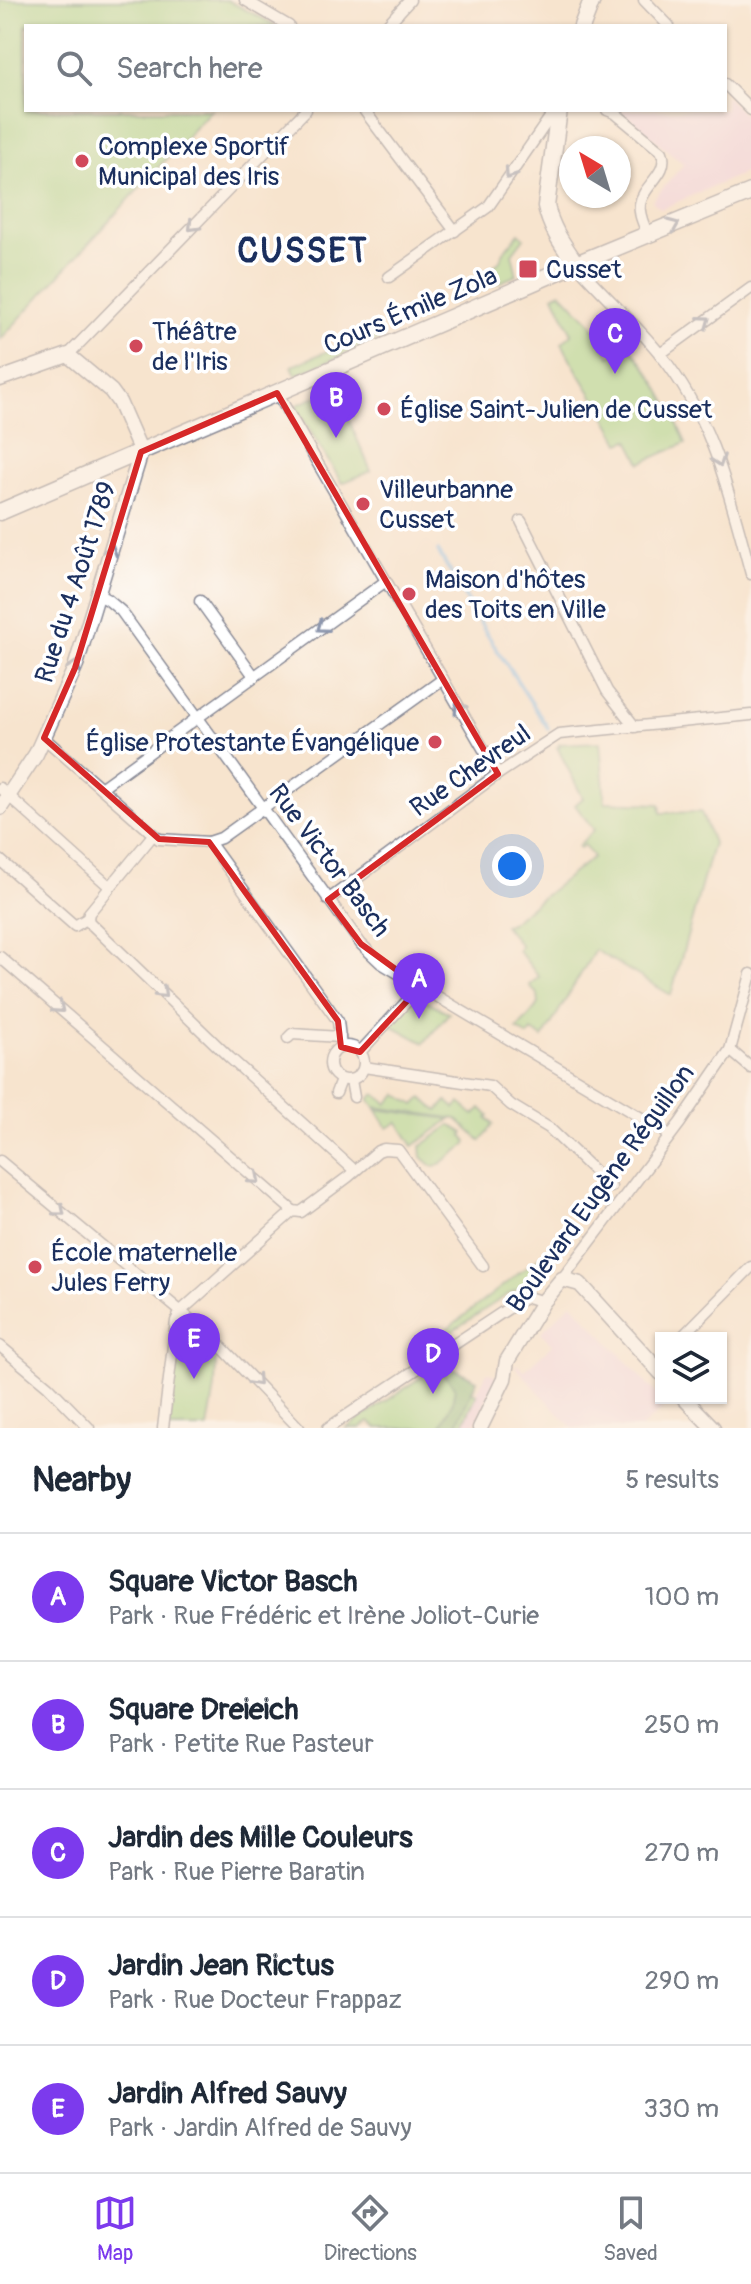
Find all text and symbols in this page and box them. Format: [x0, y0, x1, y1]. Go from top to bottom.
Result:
search box [24, 24, 727, 112]
icon: search [52, 46, 96, 90]
text: Search here [116, 50, 263, 87]
place label: Complexe Sportif Municipal des Iris [98, 131, 290, 193]
north arrow [559, 136, 631, 208]
marker: Complexe Sportif Municipal des Iris [73, 152, 91, 170]
one-way arrow [505, 165, 520, 179]
one-way arrow [187, 217, 202, 231]
one-way arrow [666, 218, 680, 234]
district label: CUSSET [237, 230, 369, 273]
place label: Cusset [546, 254, 622, 286]
marker: Cusset [517, 258, 539, 280]
street label: Cours Émile Zola [319, 260, 502, 362]
pin: C [589, 308, 641, 374]
place label: Théâtre de l'Iris [152, 316, 237, 378]
one-way arrow [697, 316, 711, 331]
marker: Théâtre de l'Iris [127, 337, 145, 355]
pin: B [310, 372, 362, 438]
place label: Église Saint-Julien de Cusset [400, 394, 713, 426]
marker: Église Saint-Julien de Cusset [375, 400, 393, 418]
one-way arrow [710, 453, 726, 467]
place label: Villeurbanne Cusset [379, 474, 513, 536]
street label: Rue du 4 Août 1789 [28, 478, 124, 687]
marker: Villeurbanne Cusset [354, 495, 372, 513]
one-way arrow [102, 544, 118, 558]
place label: Maison d'hôtes des Toits en Ville [425, 564, 606, 626]
marker: Maison d'hôtes des Toits en Ville [400, 585, 418, 603]
one-way arrow [317, 617, 331, 632]
one-way arrow [66, 659, 82, 673]
one-way arrow [453, 701, 469, 716]
street label: Rue Chevreul [404, 718, 537, 824]
place label: Église Protestante Évangélique [86, 727, 419, 759]
marker: Église Protestante Évangélique [426, 733, 444, 751]
street label: Rue Victor Basch [261, 778, 397, 943]
your location [492, 846, 532, 886]
pin: A [393, 953, 445, 1019]
one-way arrow [153, 984, 167, 998]
one-way arrow [50, 998, 64, 1013]
street label: Boulevard Eugène Réguillon [500, 1058, 702, 1319]
one-way arrow [246, 1169, 261, 1183]
one-way arrow [51, 1201, 66, 1215]
place label: École maternelle Jules Ferry [51, 1237, 237, 1299]
marker: École maternelle Jules Ferry [26, 1258, 44, 1276]
pin: E [168, 1313, 220, 1379]
pin: D [407, 1328, 459, 1394]
map controls [655, 1332, 727, 1404]
button: layers [655, 1332, 727, 1404]
one-way arrow [247, 1372, 262, 1386]
text: Nearby [32, 1459, 131, 1502]
text: 5 results [625, 1464, 719, 1496]
text: Square Victor Basch [108, 1563, 358, 1600]
text: A [50, 1581, 66, 1613]
text: 100 m [645, 1581, 719, 1613]
text: Park · Rue Frédéric et Irène Joliot-Curie [108, 1600, 539, 1632]
text: Square Dreieich [108, 1691, 298, 1728]
text: B [51, 1709, 65, 1741]
text: 250 m [644, 1709, 719, 1741]
text: Park · Petite Rue Pasteur [108, 1728, 374, 1760]
text: Jardin des Mille Couleurs [108, 1819, 413, 1856]
text: C [50, 1837, 66, 1869]
text: 270 m [644, 1837, 719, 1869]
text: Park · Rue Pierre Baratin [108, 1856, 365, 1888]
text: Jardin Jean Rictus [108, 1947, 334, 1984]
text: D [50, 1965, 66, 1997]
text: 290 m [645, 1965, 719, 1997]
text: Park · Rue Docteur Frappaz [108, 1984, 402, 2016]
text: Jardin Alfred Sauvy [108, 2075, 347, 2112]
text: E [51, 2093, 65, 2125]
text: 330 m [643, 2093, 719, 2125]
text: Park · Jardin Alfred de Sauvy [108, 2112, 412, 2144]
tab: Map [93, 2191, 137, 2267]
tab: Directions [324, 2191, 417, 2267]
tab: Saved [603, 2191, 658, 2267]

